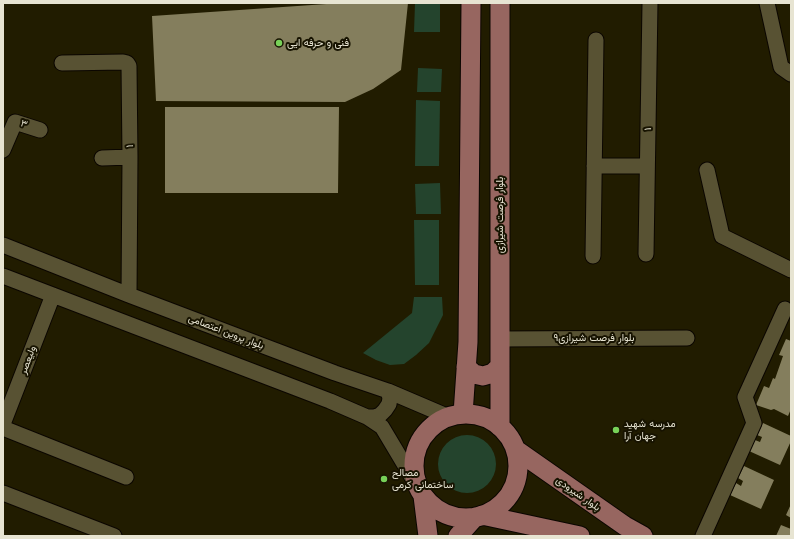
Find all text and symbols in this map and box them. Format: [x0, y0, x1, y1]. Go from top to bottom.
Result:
place label: فنی و حرفه ایی [287, 37, 349, 49]
marker: فنی و حرفه ایی [274, 38, 284, 48]
street label: ۳ [19, 117, 29, 131]
street label: ۱ [642, 127, 654, 131]
street label: ۱ [124, 144, 136, 148]
street label: بلوار فرصت شیرازی [494, 177, 506, 253]
street label: بلوار پروین اعتصامی [187, 312, 265, 352]
street label: ۹بلوار فرصت شیرازی [553, 332, 635, 344]
street label: ولیعصر [17, 344, 39, 376]
place label: مدرسه شهید جهان آرا [624, 418, 676, 442]
marker: مدرسه شهید جهان آرا [611, 425, 621, 435]
place label: مصالح ساختمانی کرمی [392, 467, 453, 490]
marker: مصالح ساختمانی کرمی [379, 474, 389, 484]
street label: بلوار شیرودی [553, 474, 603, 514]

